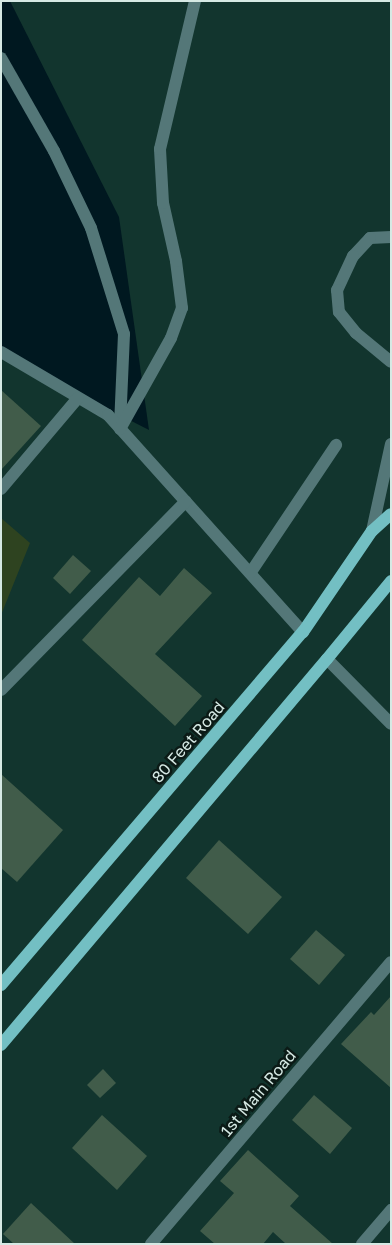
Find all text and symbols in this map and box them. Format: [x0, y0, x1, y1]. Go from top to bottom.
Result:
street label: 80 Feet Road [148, 698, 228, 786]
street label: 1st Main Road [216, 1046, 300, 1140]

